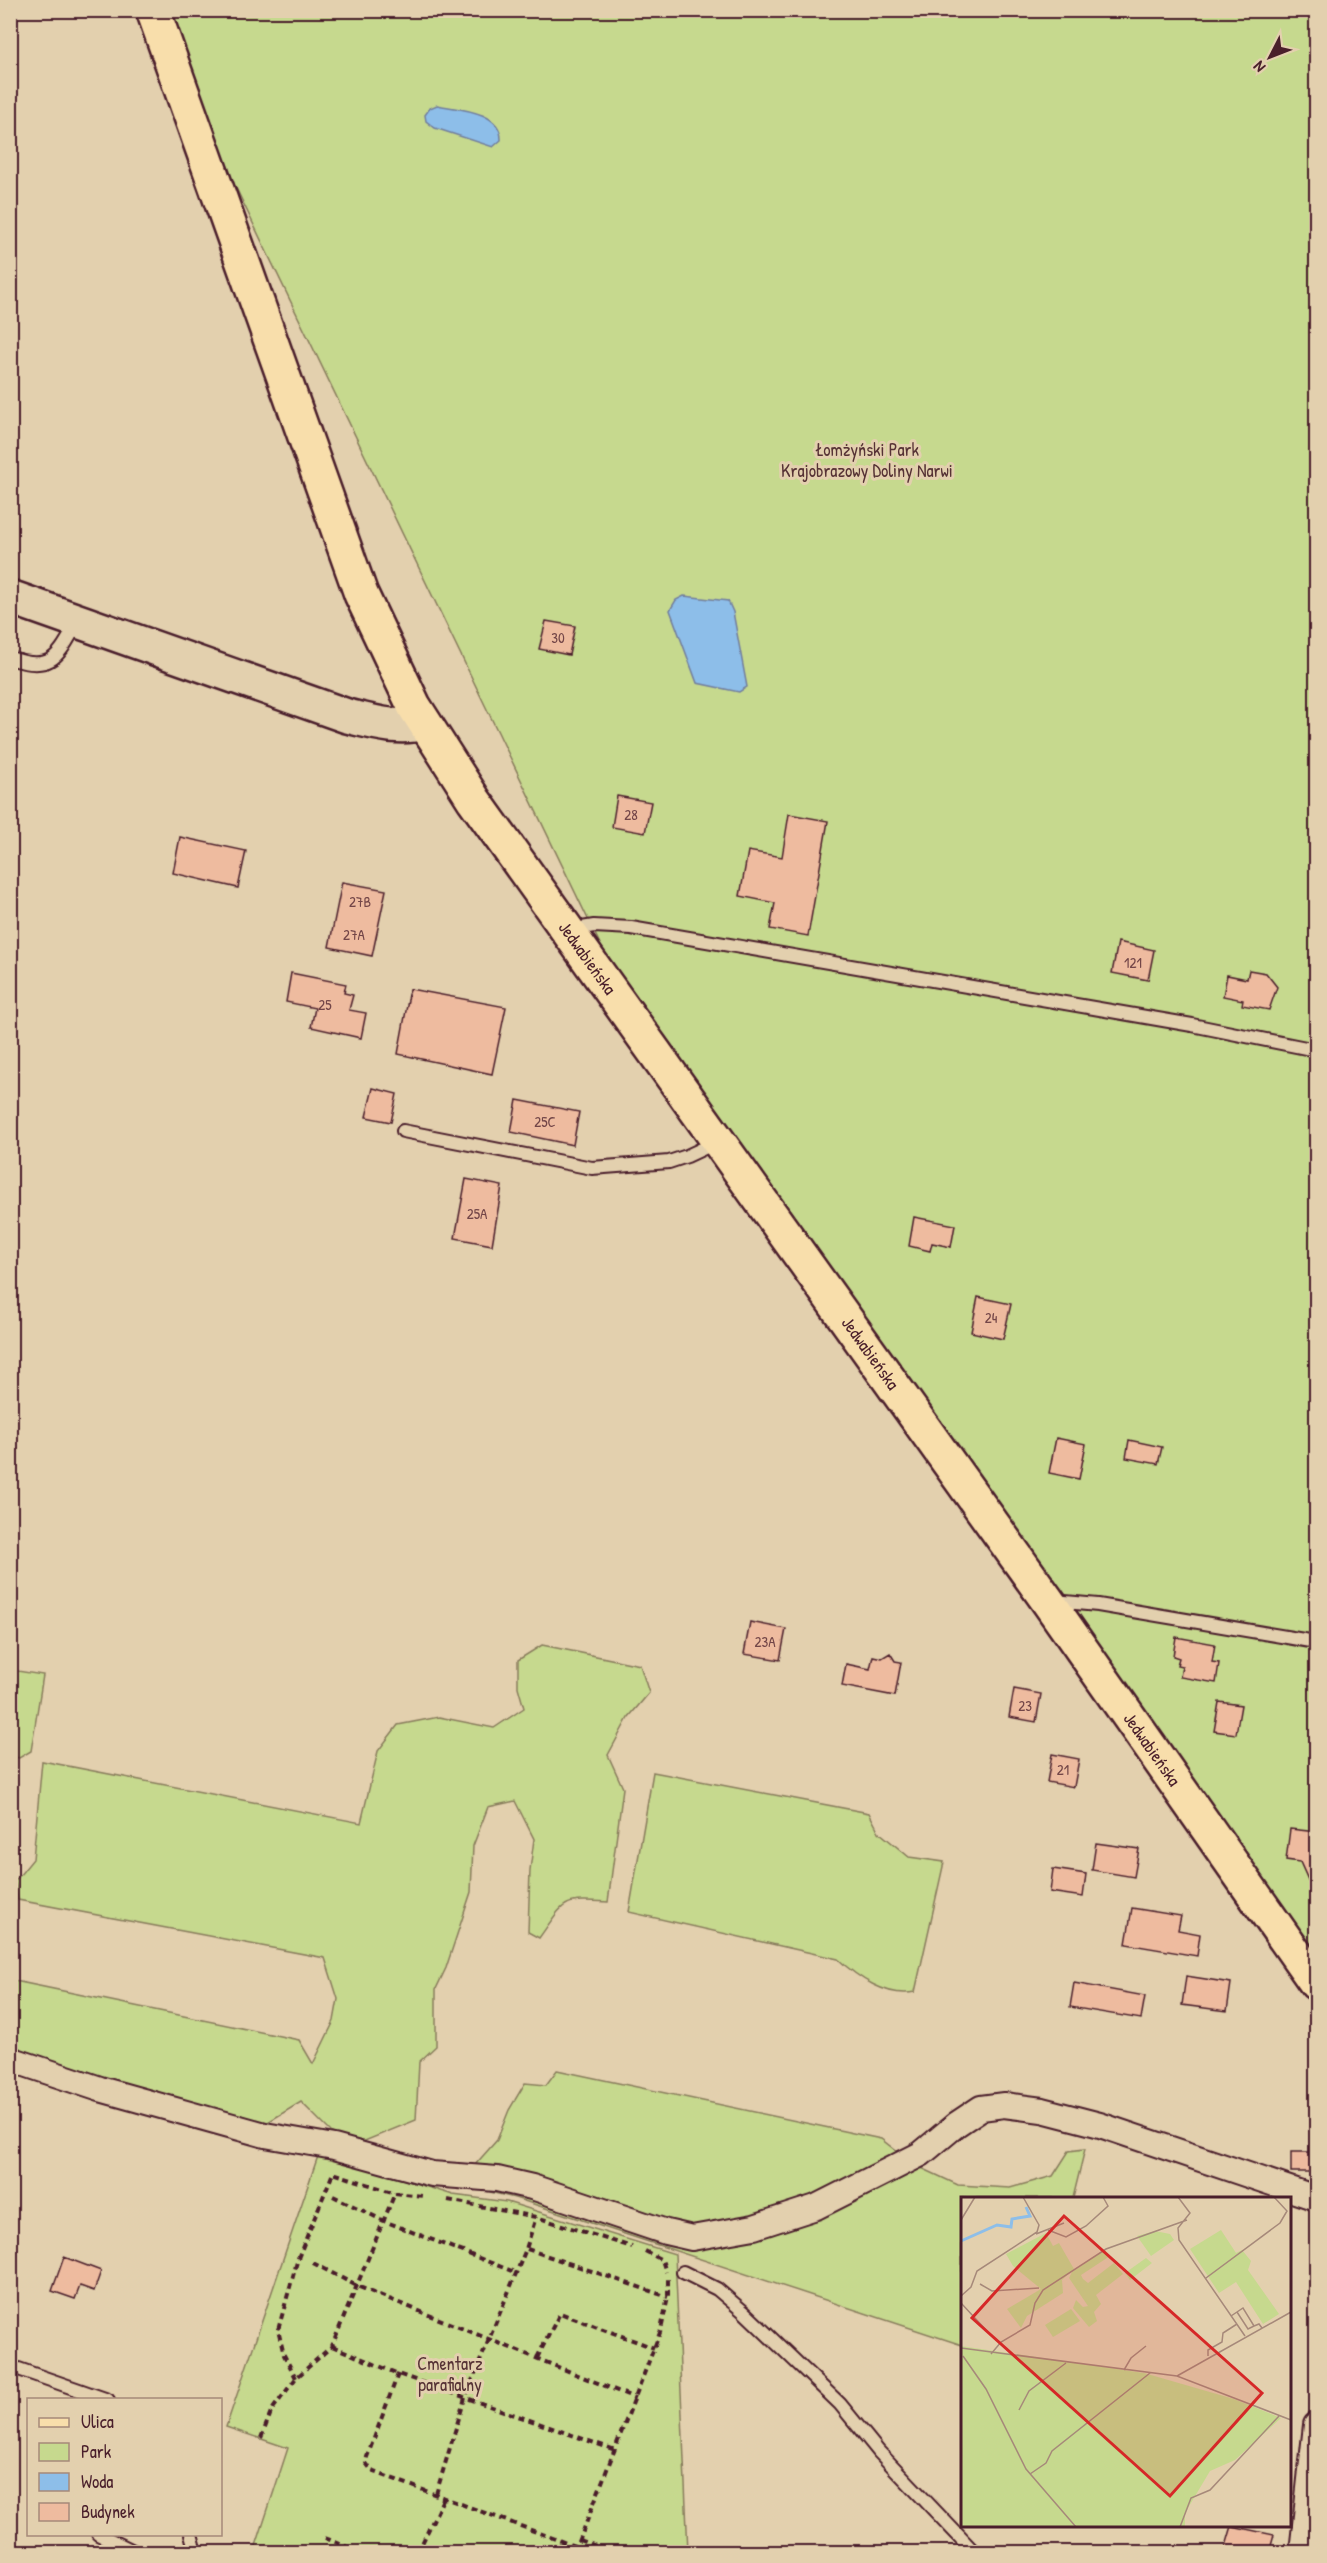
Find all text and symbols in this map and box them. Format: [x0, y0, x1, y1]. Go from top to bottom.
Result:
north arrow [1240, 27, 1300, 87]
text: N [1248, 56, 1270, 78]
park label: Łomżyński Park Krajobrazowy Doliny Narwi [781, 437, 953, 483]
house number: 30 [551, 627, 565, 648]
house number: 28 [624, 804, 638, 825]
house number: 27B [349, 891, 371, 912]
street label: Jedwabieńska [553, 916, 623, 1000]
house number: 27A [343, 924, 366, 945]
house number: 121 [1124, 952, 1142, 973]
house number: 25 [318, 994, 332, 1015]
house number: 25C [534, 1111, 556, 1132]
house number: 25A [467, 1203, 488, 1224]
house number: 24 [985, 1307, 998, 1328]
street label: Jedwabieńska [836, 1311, 906, 1395]
house number: 23A [754, 1631, 776, 1652]
house number: 23 [1018, 1695, 1032, 1716]
street label: Jedwabieńska [1118, 1707, 1187, 1791]
house number: 21 [1057, 1759, 1069, 1780]
inset map [961, 2197, 1291, 2527]
park label: Cmentarz parafialny [417, 2351, 483, 2397]
legend [27, 2398, 222, 2536]
text: Ulica [81, 2409, 114, 2434]
text: Park [81, 2439, 112, 2464]
text: Woda [81, 2469, 113, 2494]
text: Budynek [81, 2499, 135, 2524]

